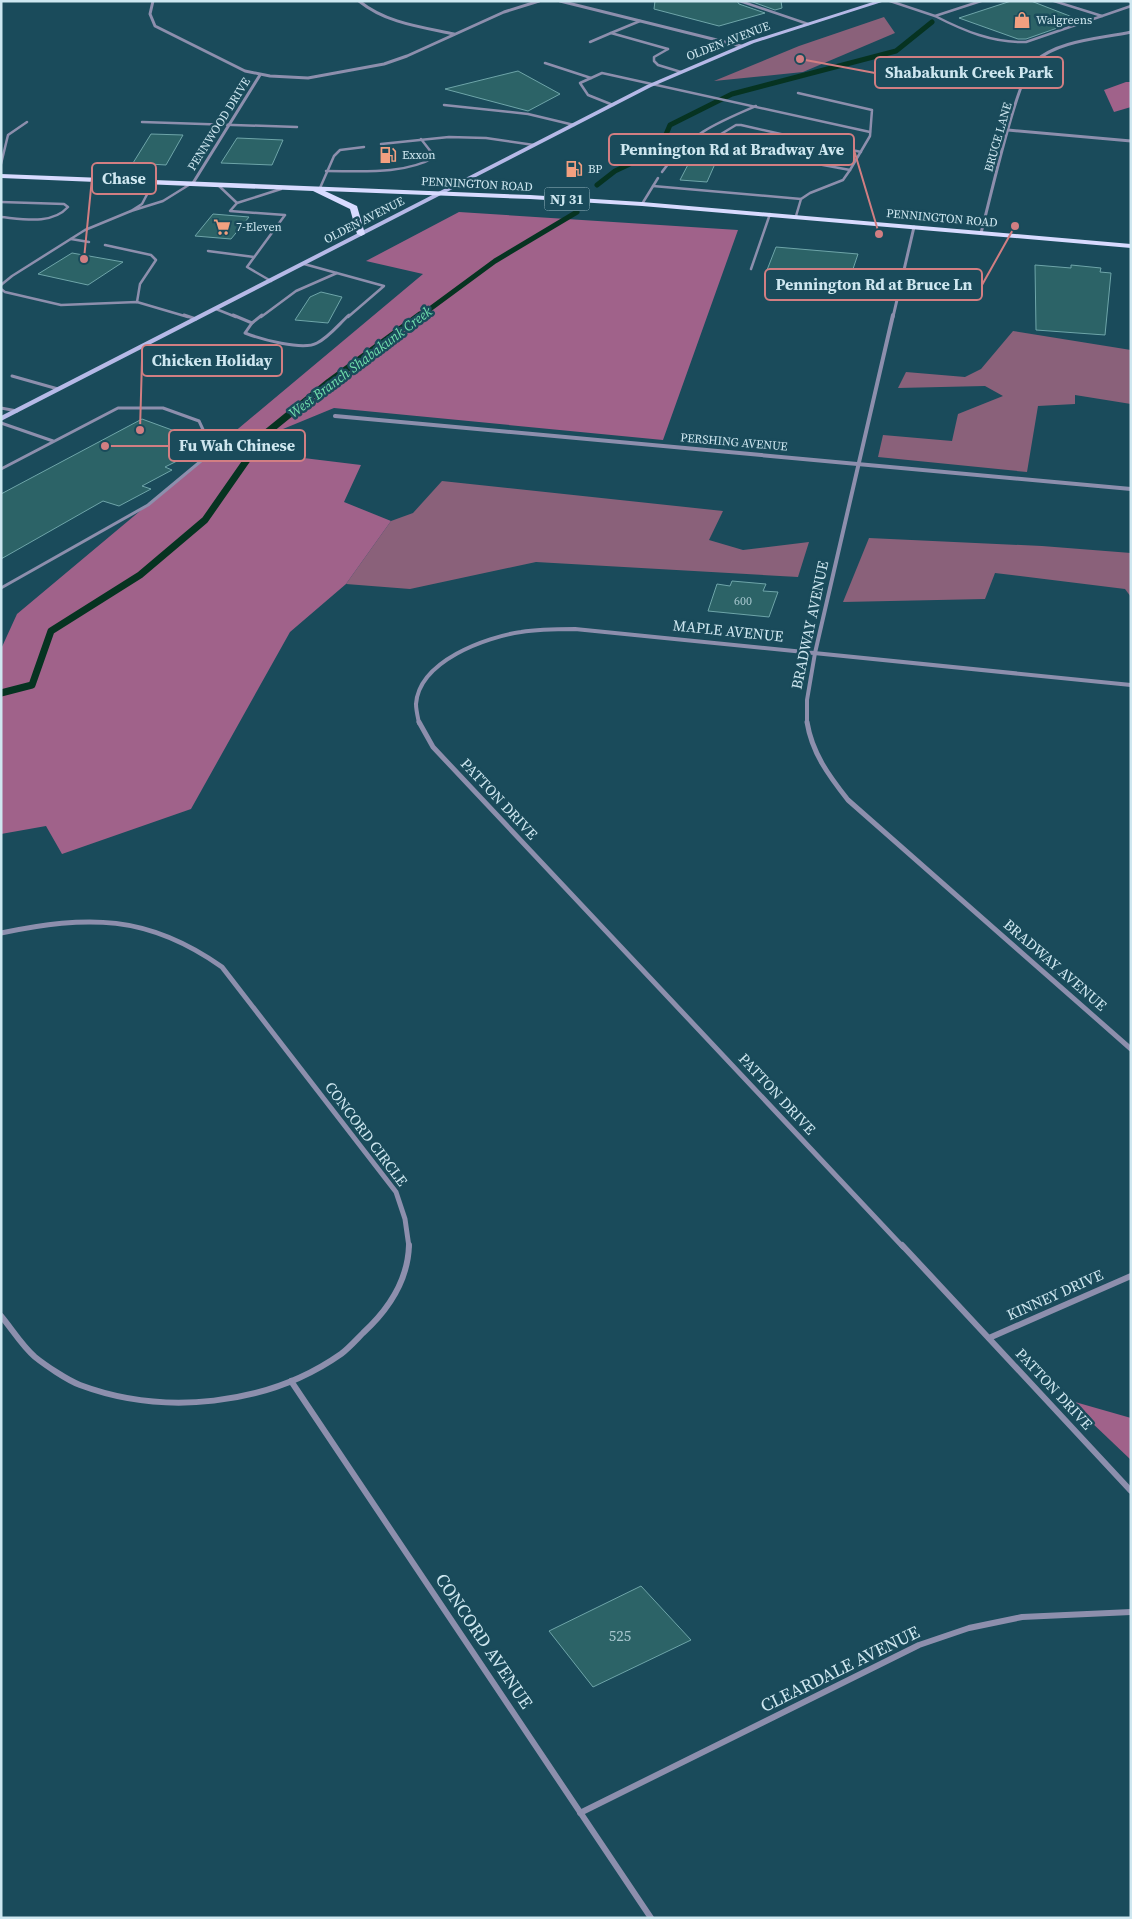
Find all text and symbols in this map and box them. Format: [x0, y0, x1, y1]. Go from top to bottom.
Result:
shop icon: Walgreens [1012, 10, 1032, 30]
place label: Walgreens [1036, 12, 1092, 28]
street label: OLDEN AVENUE [684, 18, 772, 64]
callout: Shabakunk Creek Park [875, 57, 1063, 88]
text: Shabakunk Creek Park [885, 61, 1053, 83]
street label: PENNWOOD DRIVE [184, 74, 254, 174]
street label: BRUCE LANE [980, 100, 1016, 174]
callout: Pennington Rd at Bradway Ave [609, 134, 854, 165]
text: Pennington Rd at Bradway Ave [620, 138, 844, 160]
fuel station icon: Exxon [378, 145, 398, 165]
place label: Exxon [402, 147, 436, 163]
fuel station icon: BP [564, 159, 584, 179]
place label: BP [588, 161, 602, 177]
callout: Chase [92, 163, 156, 194]
text: Chase [102, 167, 146, 189]
street label: PENNINGTON ROAD [421, 173, 533, 195]
road number: NJ 31 [544, 188, 590, 210]
street label: OLDEN AVENUE [321, 193, 407, 247]
street label: PENNINGTON ROAD [886, 205, 998, 231]
supermarket icon: 7-Eleven [212, 217, 232, 237]
place label: 7-Eleven [236, 219, 282, 235]
callout: Pennington Rd at Bruce Ln [765, 269, 982, 300]
text: Pennington Rd at Bruce Ln [776, 273, 973, 295]
water label: West Branch Shabakunk Creek [284, 301, 436, 423]
callout: Chicken Holiday [142, 345, 282, 376]
text: Chicken Holiday [152, 349, 273, 371]
street label: PERSHING AVENUE [680, 429, 788, 455]
callout: Fu Wah Chinese [169, 430, 305, 461]
text: Fu Wah Chinese [179, 434, 295, 456]
street label: BRADWAY AVENUE [786, 559, 833, 691]
house number: 600 [734, 593, 752, 609]
street label: MAPLE AVENUE [672, 614, 784, 647]
street label: PATTON DRIVE [456, 753, 543, 844]
street label: BRADWAY AVENUE [999, 914, 1111, 1015]
street label: PATTON DRIVE [734, 1048, 821, 1139]
street label: CONCORD CIRCLE [320, 1077, 413, 1190]
street label: KINNEY DRIVE [1003, 1264, 1106, 1325]
street label: PATTON DRIVE [1011, 1343, 1098, 1434]
street label: CONCORD AVENUE [430, 1568, 539, 1713]
street label: CLEARDALE AVENUE [756, 1619, 924, 1718]
house number: 525 [609, 1625, 631, 1646]

